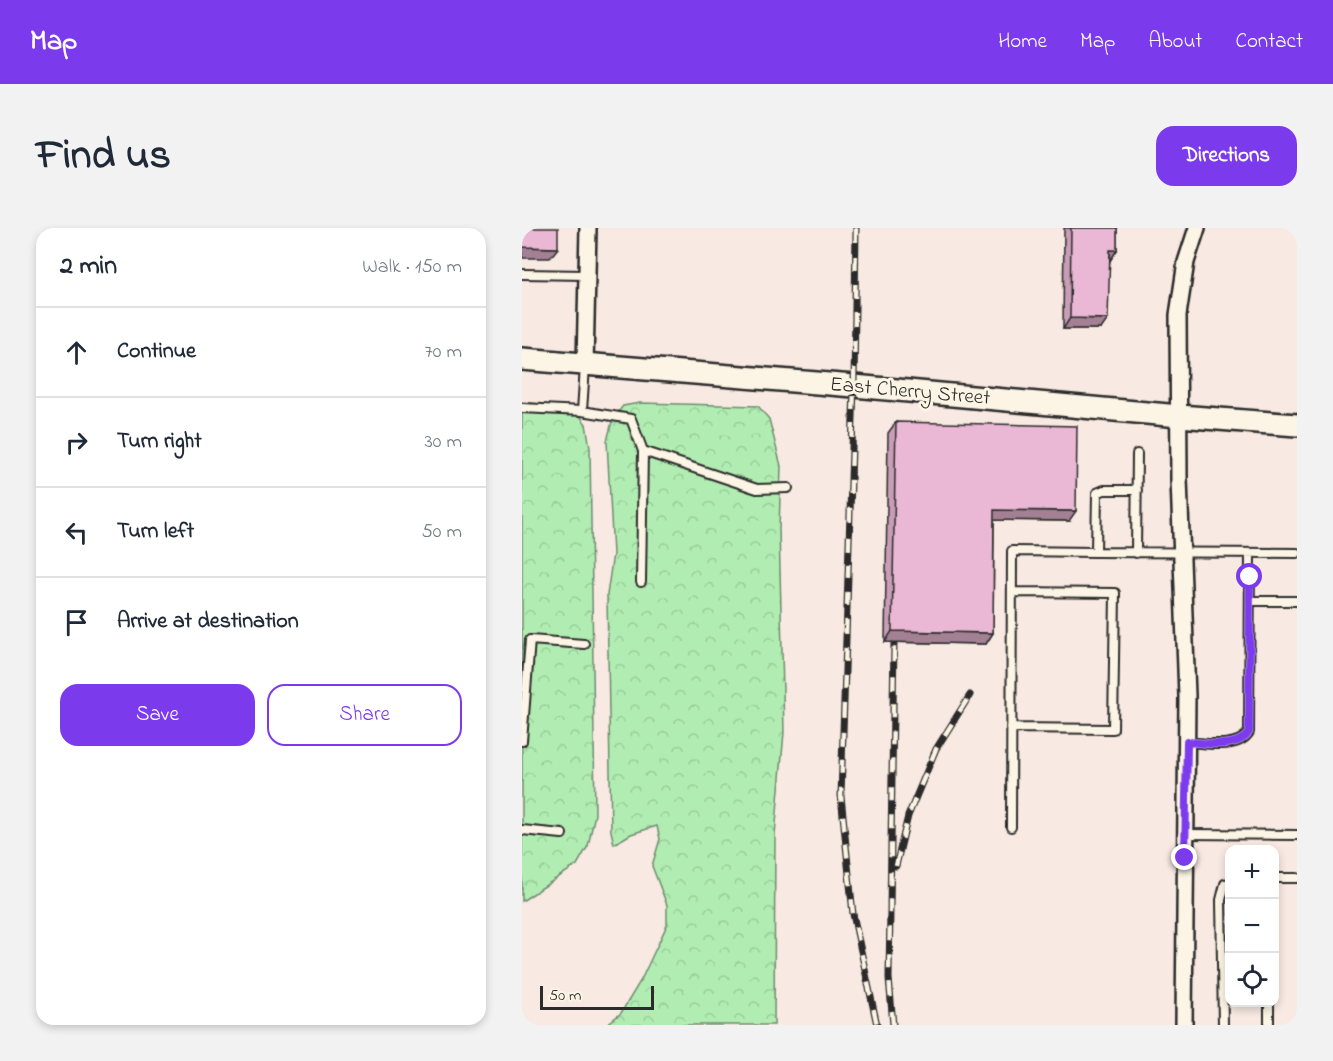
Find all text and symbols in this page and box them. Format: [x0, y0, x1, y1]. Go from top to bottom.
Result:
text: Map [30, 22, 77, 63]
text: Home [998, 27, 1047, 57]
text: Map [1080, 27, 1115, 57]
text: About [1148, 27, 1202, 57]
text: Contact [1235, 27, 1303, 57]
text: Find us [36, 126, 171, 187]
button: Directions [1156, 126, 1297, 186]
text: 2 min [60, 248, 117, 286]
text: Walk · 150 m [362, 253, 462, 282]
icon: ahead [60, 336, 93, 369]
text: Continue [117, 336, 196, 368]
text: 70 m [425, 338, 462, 367]
street label: East Cherry Street [828, 370, 991, 416]
icon: right [60, 426, 93, 459]
text: Turn right [117, 426, 202, 458]
text: 30 m [425, 428, 462, 457]
icon: left [60, 516, 93, 549]
text: Turn left [117, 516, 194, 548]
text: 50 m [421, 518, 462, 547]
route start [1236, 563, 1262, 589]
icon: arrive [60, 606, 93, 639]
text: Arrive at destination [117, 606, 299, 638]
button: Save [60, 684, 255, 746]
button: Share [267, 684, 462, 746]
route end [1171, 844, 1197, 870]
map controls [1225, 845, 1279, 1007]
button: + [1225, 845, 1279, 899]
button: − [1225, 899, 1279, 953]
button: locate [1225, 953, 1279, 1007]
scale bar [540, 983, 654, 1010]
text: 50 m [549, 984, 581, 1008]

